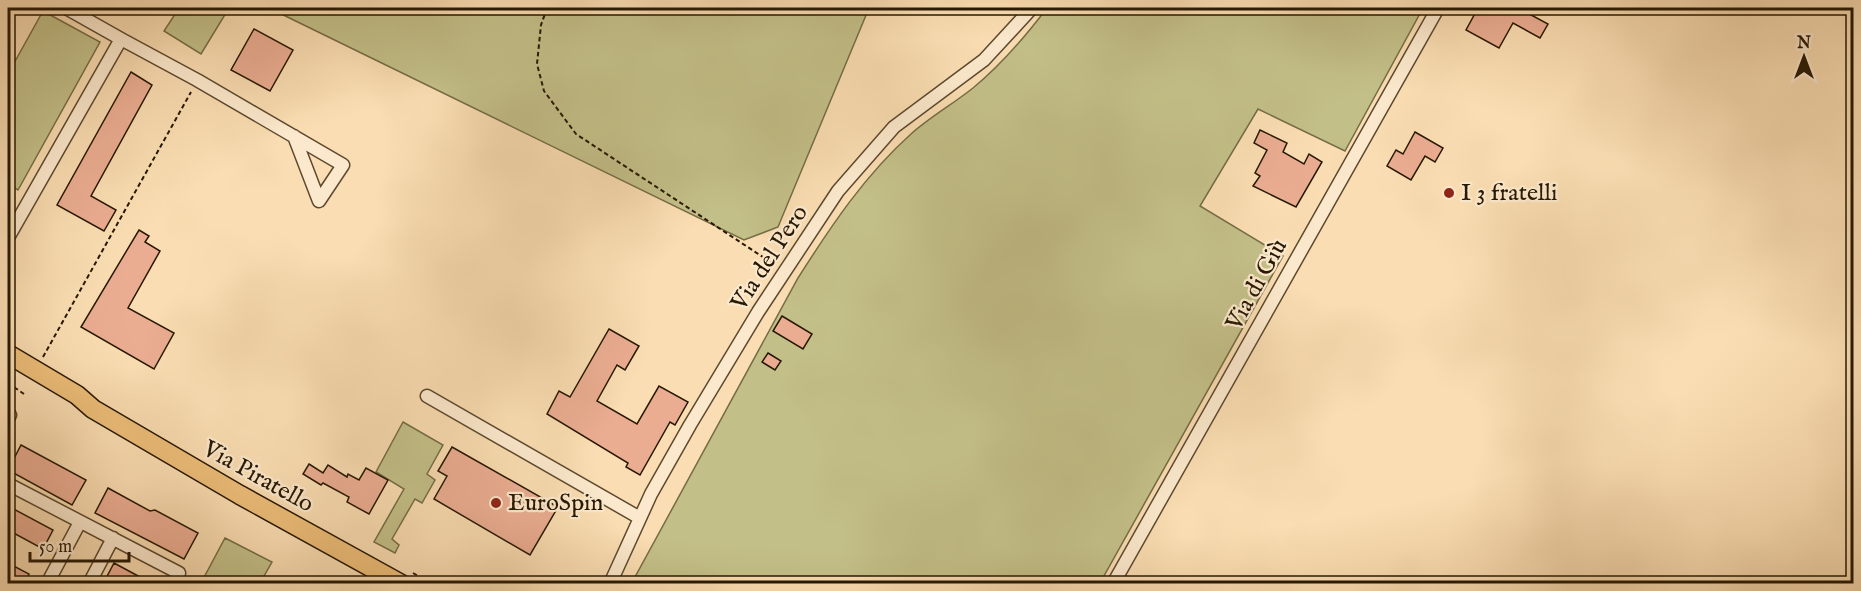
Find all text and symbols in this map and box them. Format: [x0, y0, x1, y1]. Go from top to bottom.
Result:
north arrow [1774, 27, 1834, 87]
text: N [1796, 34, 1811, 54]
place label: I 3 fratelli [1461, 178, 1557, 209]
marker: I 3 fratelli [1442, 186, 1456, 200]
street label: Via del Pero [724, 199, 816, 317]
street label: Via di Giù [1219, 234, 1295, 337]
street label: Via Piratello [196, 433, 319, 520]
place label: EuroSpin [508, 488, 603, 519]
marker: EuroSpin [489, 496, 503, 510]
scale bar [30, 525, 129, 563]
text: 50 m [39, 536, 72, 559]

